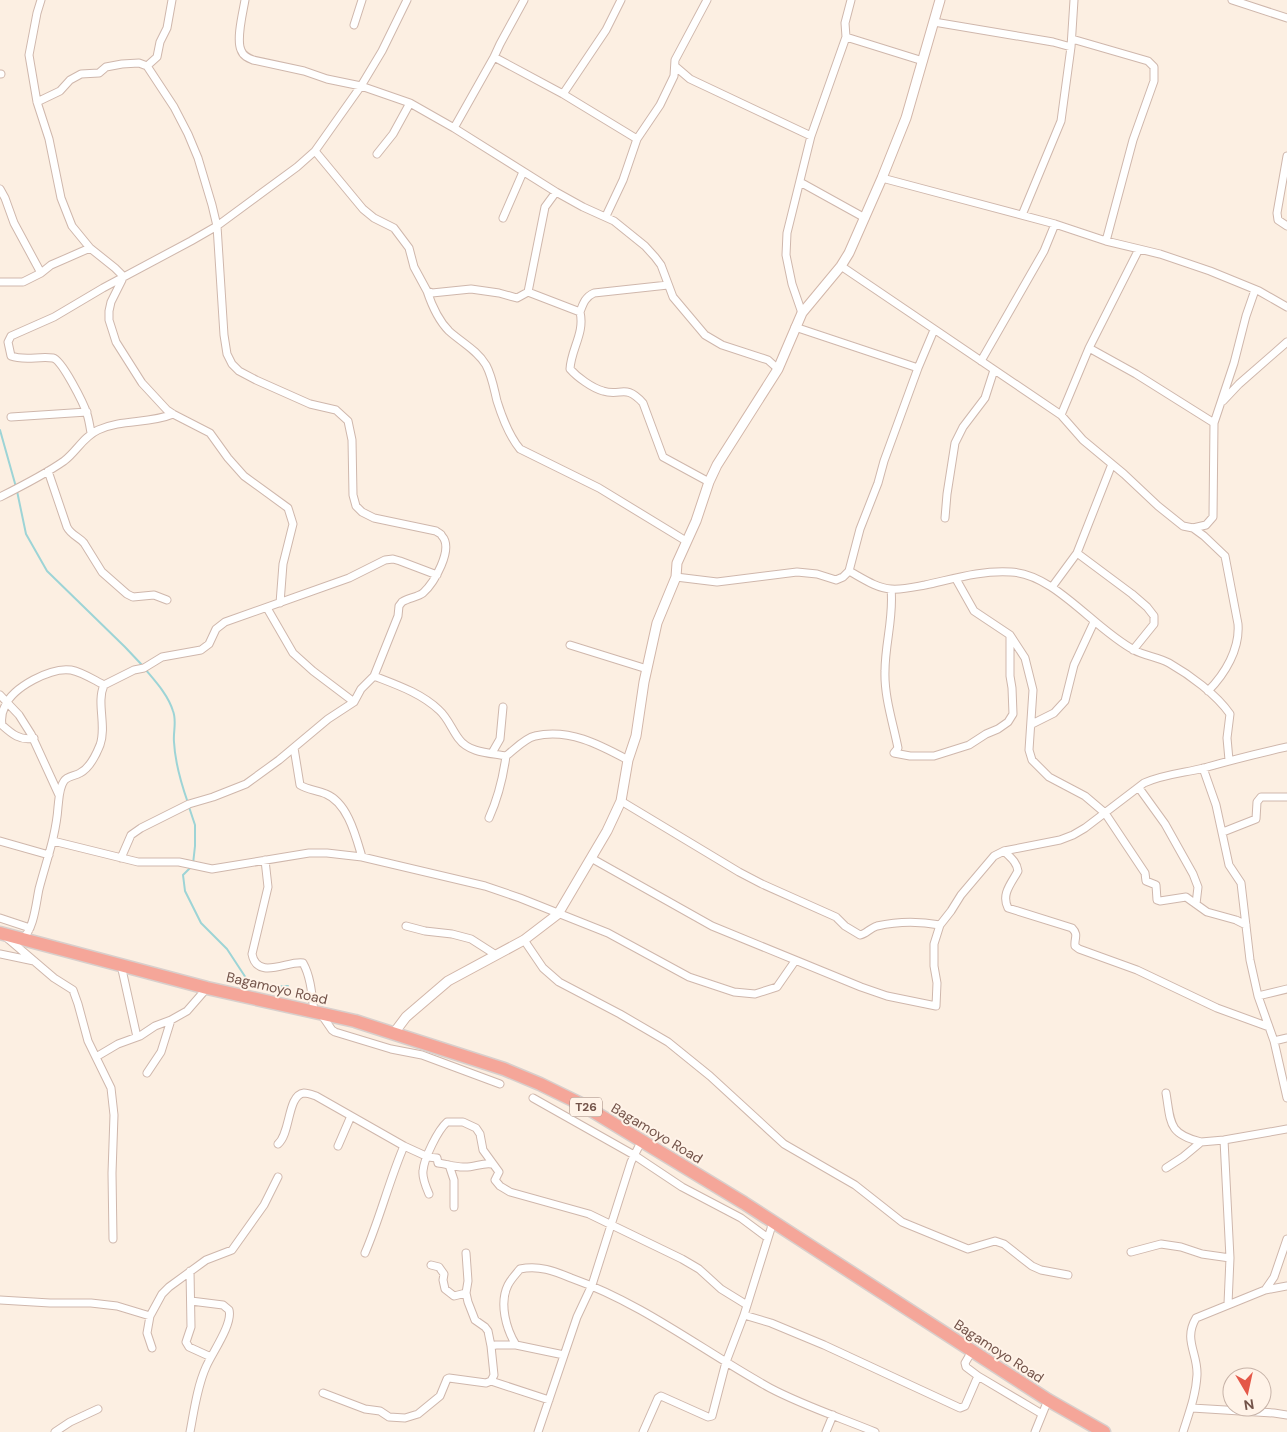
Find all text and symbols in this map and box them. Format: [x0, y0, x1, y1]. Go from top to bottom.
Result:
street label: Bagamoyo Road [225, 968, 329, 1008]
road number: T26 [570, 1098, 602, 1116]
street label: Bagamoyo Road [608, 1099, 706, 1167]
street label: Bagamoyo Road [951, 1315, 1047, 1387]
north arrow [1222, 1367, 1272, 1417]
text: N [1243, 1395, 1255, 1415]

